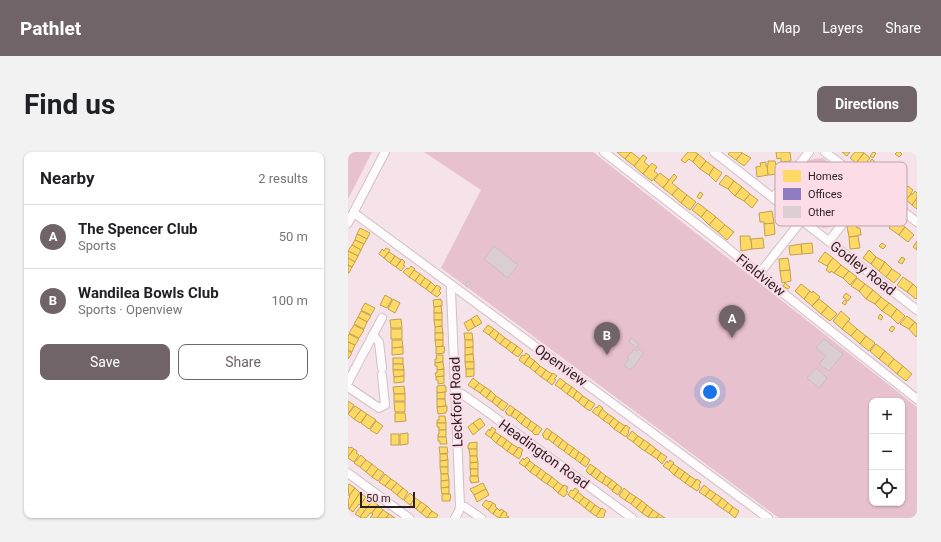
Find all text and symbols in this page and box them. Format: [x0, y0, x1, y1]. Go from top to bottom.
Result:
text: Pathlet [20, 17, 81, 40]
text: Map [773, 20, 800, 36]
text: Layers [822, 20, 863, 36]
text: Share [885, 20, 921, 36]
button: Directions [817, 86, 917, 122]
text: Find us [24, 88, 115, 121]
legend [775, 162, 907, 226]
text: Nearby [40, 168, 95, 188]
text: Homes [808, 170, 844, 183]
text: 2 results [258, 171, 308, 186]
text: Offices [808, 188, 843, 201]
text: Other [808, 206, 835, 219]
text: The Spencer Club [78, 220, 197, 238]
text: A [49, 229, 57, 244]
text: 50 m [279, 229, 308, 244]
text: Sports [78, 238, 116, 253]
street label: Godley Road [827, 238, 899, 298]
street label: Fieldview [733, 251, 789, 300]
text: Wandilea Bowls Club [78, 284, 219, 302]
text: B [49, 293, 57, 308]
text: 100 m [271, 293, 308, 308]
text: Sports · Openview [78, 302, 182, 317]
pin: A [719, 305, 745, 338]
pin: B [594, 322, 620, 355]
street label: Openview [532, 341, 591, 390]
button: Save [40, 344, 170, 380]
button: Share [178, 344, 308, 380]
street label: Leckford Road [446, 357, 466, 447]
your location [700, 382, 720, 402]
map controls [869, 398, 905, 506]
button: + [869, 398, 905, 434]
street label: Headington Road [496, 416, 592, 492]
button: − [869, 434, 905, 470]
button: locate [869, 470, 905, 506]
scale bar [360, 490, 415, 509]
text: 50 m [366, 492, 391, 505]

